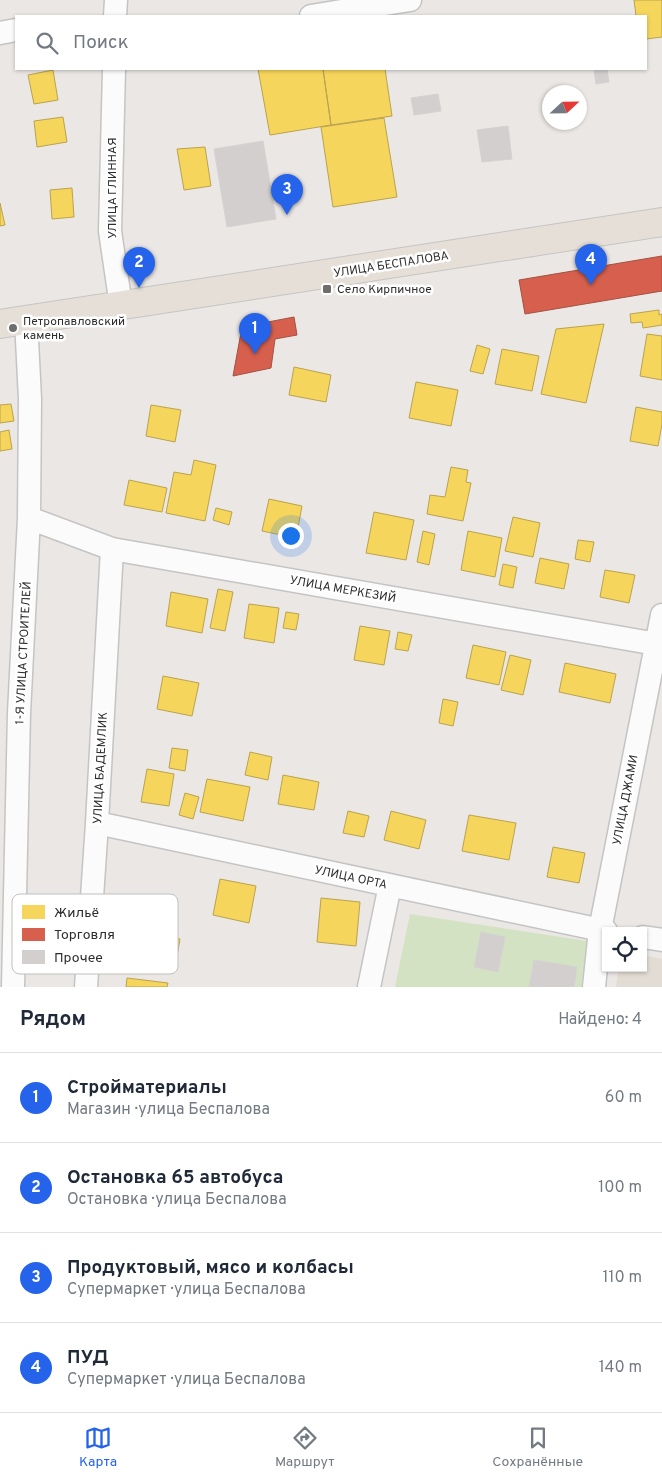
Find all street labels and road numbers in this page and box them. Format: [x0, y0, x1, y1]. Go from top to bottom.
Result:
street label: УЛИЦА ГЛИННАЯ [105, 137, 121, 239]
street label: УЛИЦА БЕСПАЛОВА [332, 248, 450, 282]
street label: УЛИЦА МЕРКЕЗИЙ [288, 573, 397, 607]
street label: 1-Я УЛИЦА СТРОИТЕЛЕЙ [12, 581, 36, 725]
street label: УЛИЦА БАДЕМЛИК [90, 712, 112, 824]
street label: УЛИЦА ДЖАМИ [609, 754, 643, 847]
street label: УЛИЦА ОРТА [313, 862, 389, 893]

